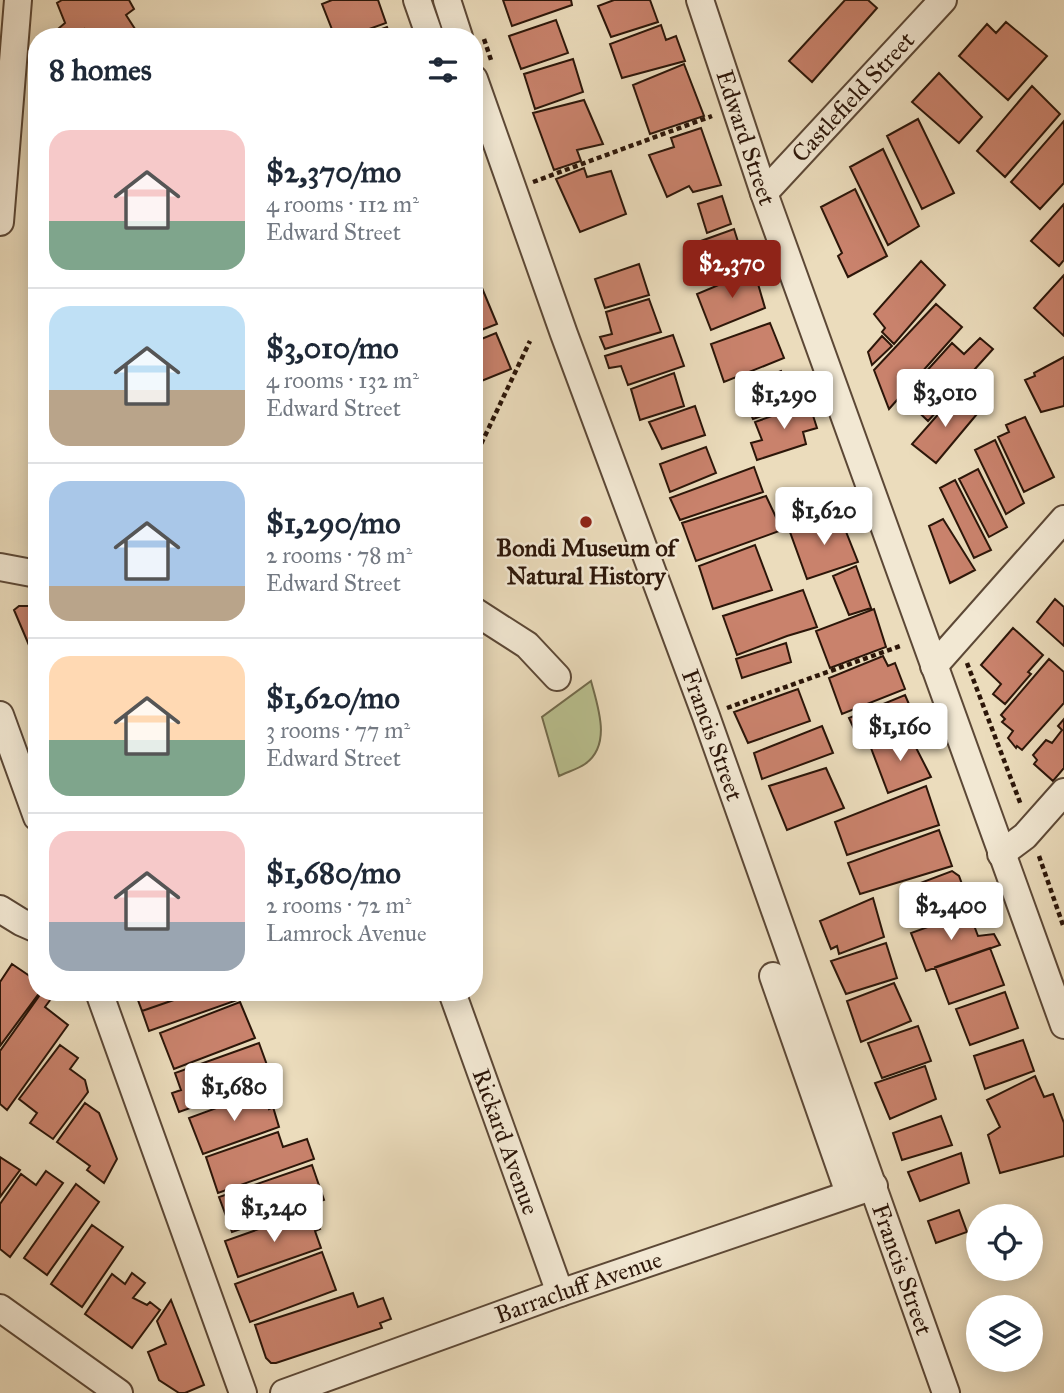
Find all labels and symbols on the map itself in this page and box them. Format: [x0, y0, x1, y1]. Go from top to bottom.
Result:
street label: Castlefield Street [785, 25, 921, 169]
street label: Edward Street [709, 66, 782, 210]
pin: $2,370 [675, 240, 789, 300]
pin: $3,010 [888, 370, 1002, 429]
pin: $1,290 [727, 372, 841, 431]
pin: $1,620 [767, 488, 881, 547]
marker: Bondi Museum of Natural History [578, 514, 594, 530]
place label: Bondi Museum of Natural History [496, 533, 680, 591]
street label: Francis Street [675, 665, 750, 805]
pin: $1,160 [843, 704, 957, 763]
pin: $2,400 [894, 883, 1008, 942]
pin: $1,680 [177, 1064, 291, 1123]
street label: Rickard Avenue [466, 1065, 546, 1219]
pin: $1,240 [217, 1184, 331, 1244]
street label: Francis Street [865, 1199, 939, 1340]
street label: Barracluff Avenue [491, 1244, 666, 1330]

